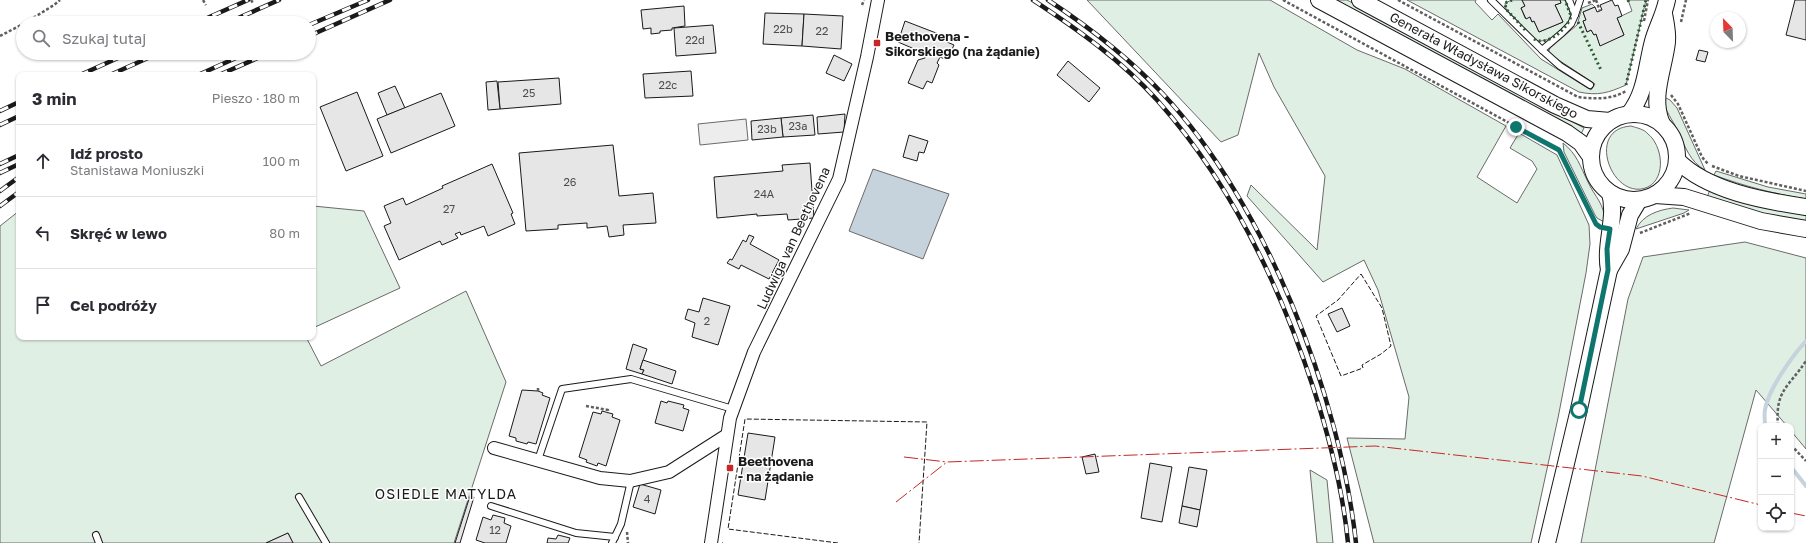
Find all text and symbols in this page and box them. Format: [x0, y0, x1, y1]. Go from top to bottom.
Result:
street label: Generała Władysława Sikorskiego [1387, 8, 1581, 122]
north arrow [1710, 12, 1746, 48]
search box [16, 16, 316, 60]
house number: 22b [773, 22, 793, 35]
house number: 22 [816, 24, 828, 37]
icon: search [30, 27, 52, 49]
place label: Beethovena - Sikorskiego (na żądanie) [885, 28, 1040, 59]
text: Szukaj tutaj [62, 29, 146, 47]
house number: 22d [685, 33, 705, 46]
marker: Beethovena - Sikorskiego (na żądanie) [872, 38, 882, 48]
house number: 22c [659, 78, 677, 91]
house number: 25 [523, 86, 535, 99]
text: 3 min [32, 88, 76, 109]
text: Pieszo · 180 m [212, 90, 300, 106]
route end [1507, 118, 1525, 136]
house number: 23a [788, 119, 808, 132]
house number: 23b [757, 122, 777, 135]
text: Idź prosto [70, 144, 143, 162]
icon: ahead [32, 150, 54, 172]
text: 100 m [263, 153, 300, 169]
text: Stanisława Moniuszki [70, 162, 204, 178]
street label: Ludwiga van Beethovena [753, 164, 833, 312]
house number: 26 [563, 175, 577, 188]
house number: 24A [754, 187, 775, 200]
house number: 27 [443, 202, 455, 215]
icon: left [32, 222, 54, 244]
text: Skręć w lewo [70, 224, 167, 242]
text: 80 m [269, 225, 300, 241]
icon: arrive [32, 294, 54, 316]
text: Cel podróży [70, 296, 157, 314]
house number: 2 [704, 314, 710, 327]
route start [1570, 401, 1588, 419]
map controls [1758, 423, 1794, 531]
button: + [1758, 423, 1794, 459]
place label: Beethovena - na żądanie [738, 453, 814, 484]
button: − [1758, 459, 1794, 495]
marker: Beethovena - na żądanie [725, 463, 735, 473]
district label: OSIEDLE MATYLDA [375, 485, 517, 502]
house number: 4 [644, 492, 651, 505]
button: locate [1758, 495, 1794, 531]
house number: 12 [489, 523, 501, 536]

